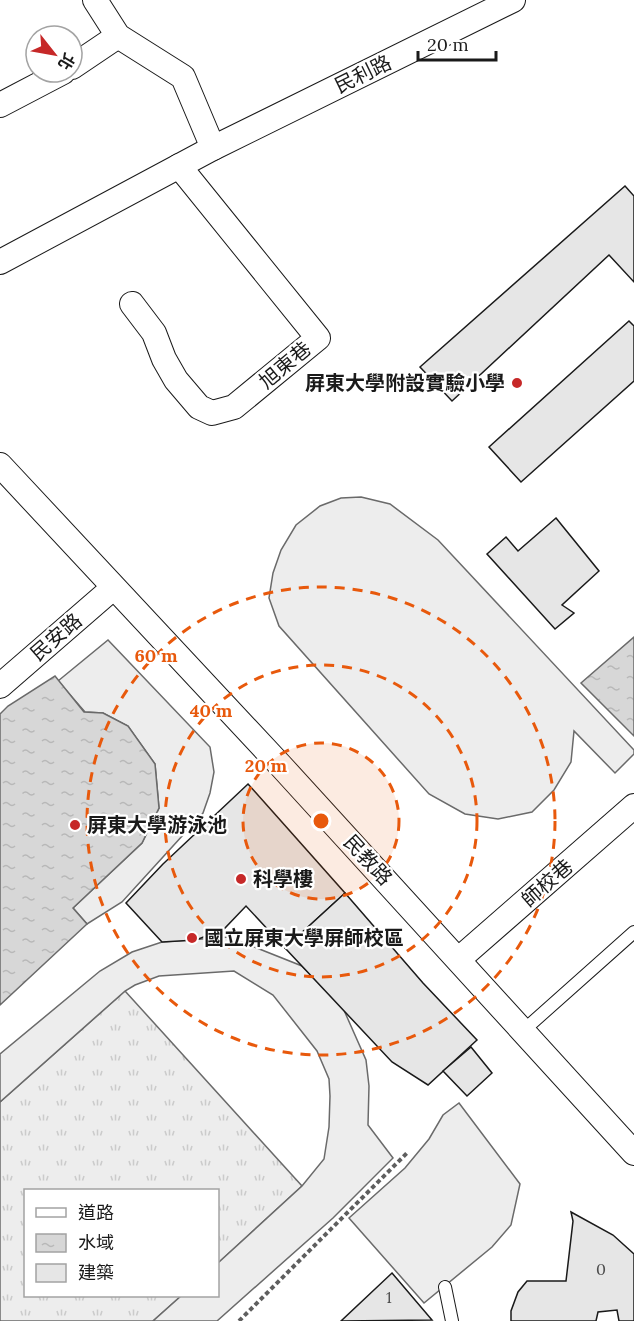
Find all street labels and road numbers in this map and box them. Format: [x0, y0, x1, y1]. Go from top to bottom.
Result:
street label: 民利路 [330, 49, 395, 98]
street label: 旭東巷 [254, 336, 316, 393]
street label: 民安路 [25, 608, 87, 666]
street label: 民教路 [339, 829, 398, 890]
street label: 師校巷 [516, 854, 578, 912]

